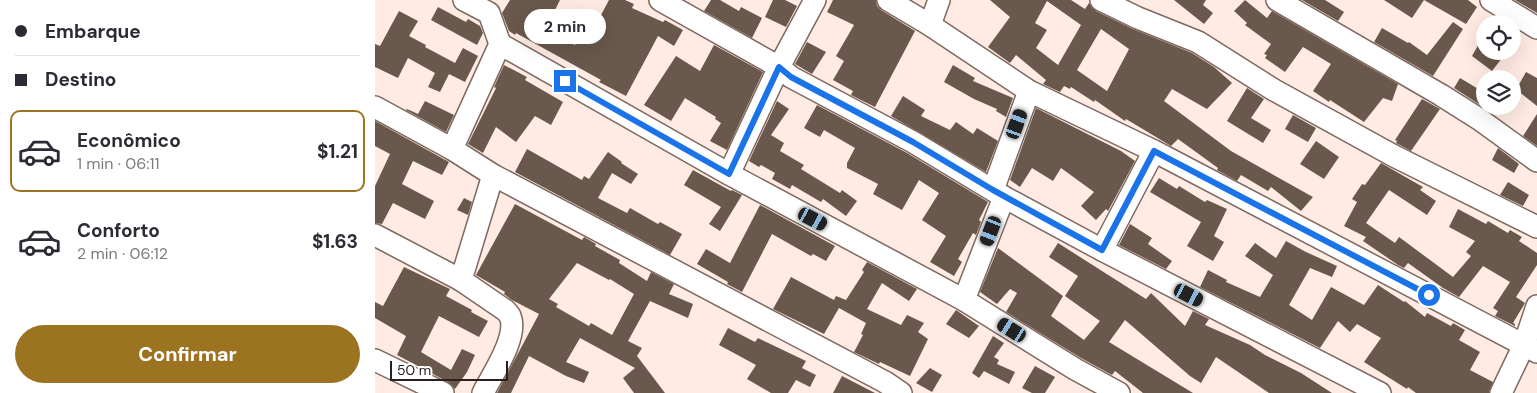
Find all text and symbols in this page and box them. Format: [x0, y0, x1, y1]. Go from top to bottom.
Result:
callout: 2 min [524, 8, 606, 44]
map controls [1476, 15, 1521, 115]
button: locate [1476, 15, 1521, 60]
text: 2 min [544, 16, 586, 37]
text: Embarque [45, 19, 141, 44]
text: Destino [45, 67, 116, 92]
route end [554, 70, 576, 92]
button: layers [1476, 70, 1521, 115]
car [1004, 107, 1029, 141]
text: Econômico [77, 128, 181, 153]
icon: car [17, 129, 62, 174]
text: $1.21 [317, 139, 358, 164]
text: 1 min · 06:11 [77, 153, 159, 174]
car [796, 205, 829, 233]
car [978, 214, 1003, 248]
text: Conforto [77, 218, 160, 243]
icon: car [17, 219, 62, 264]
text: $1.63 [312, 229, 358, 254]
text: 2 min · 06:12 [77, 243, 168, 264]
car [1172, 282, 1205, 308]
route start [1418, 284, 1440, 306]
car [995, 316, 1028, 344]
button: Confirmar [15, 325, 360, 383]
scale bar [390, 358, 507, 381]
text: 50 m [397, 361, 431, 379]

